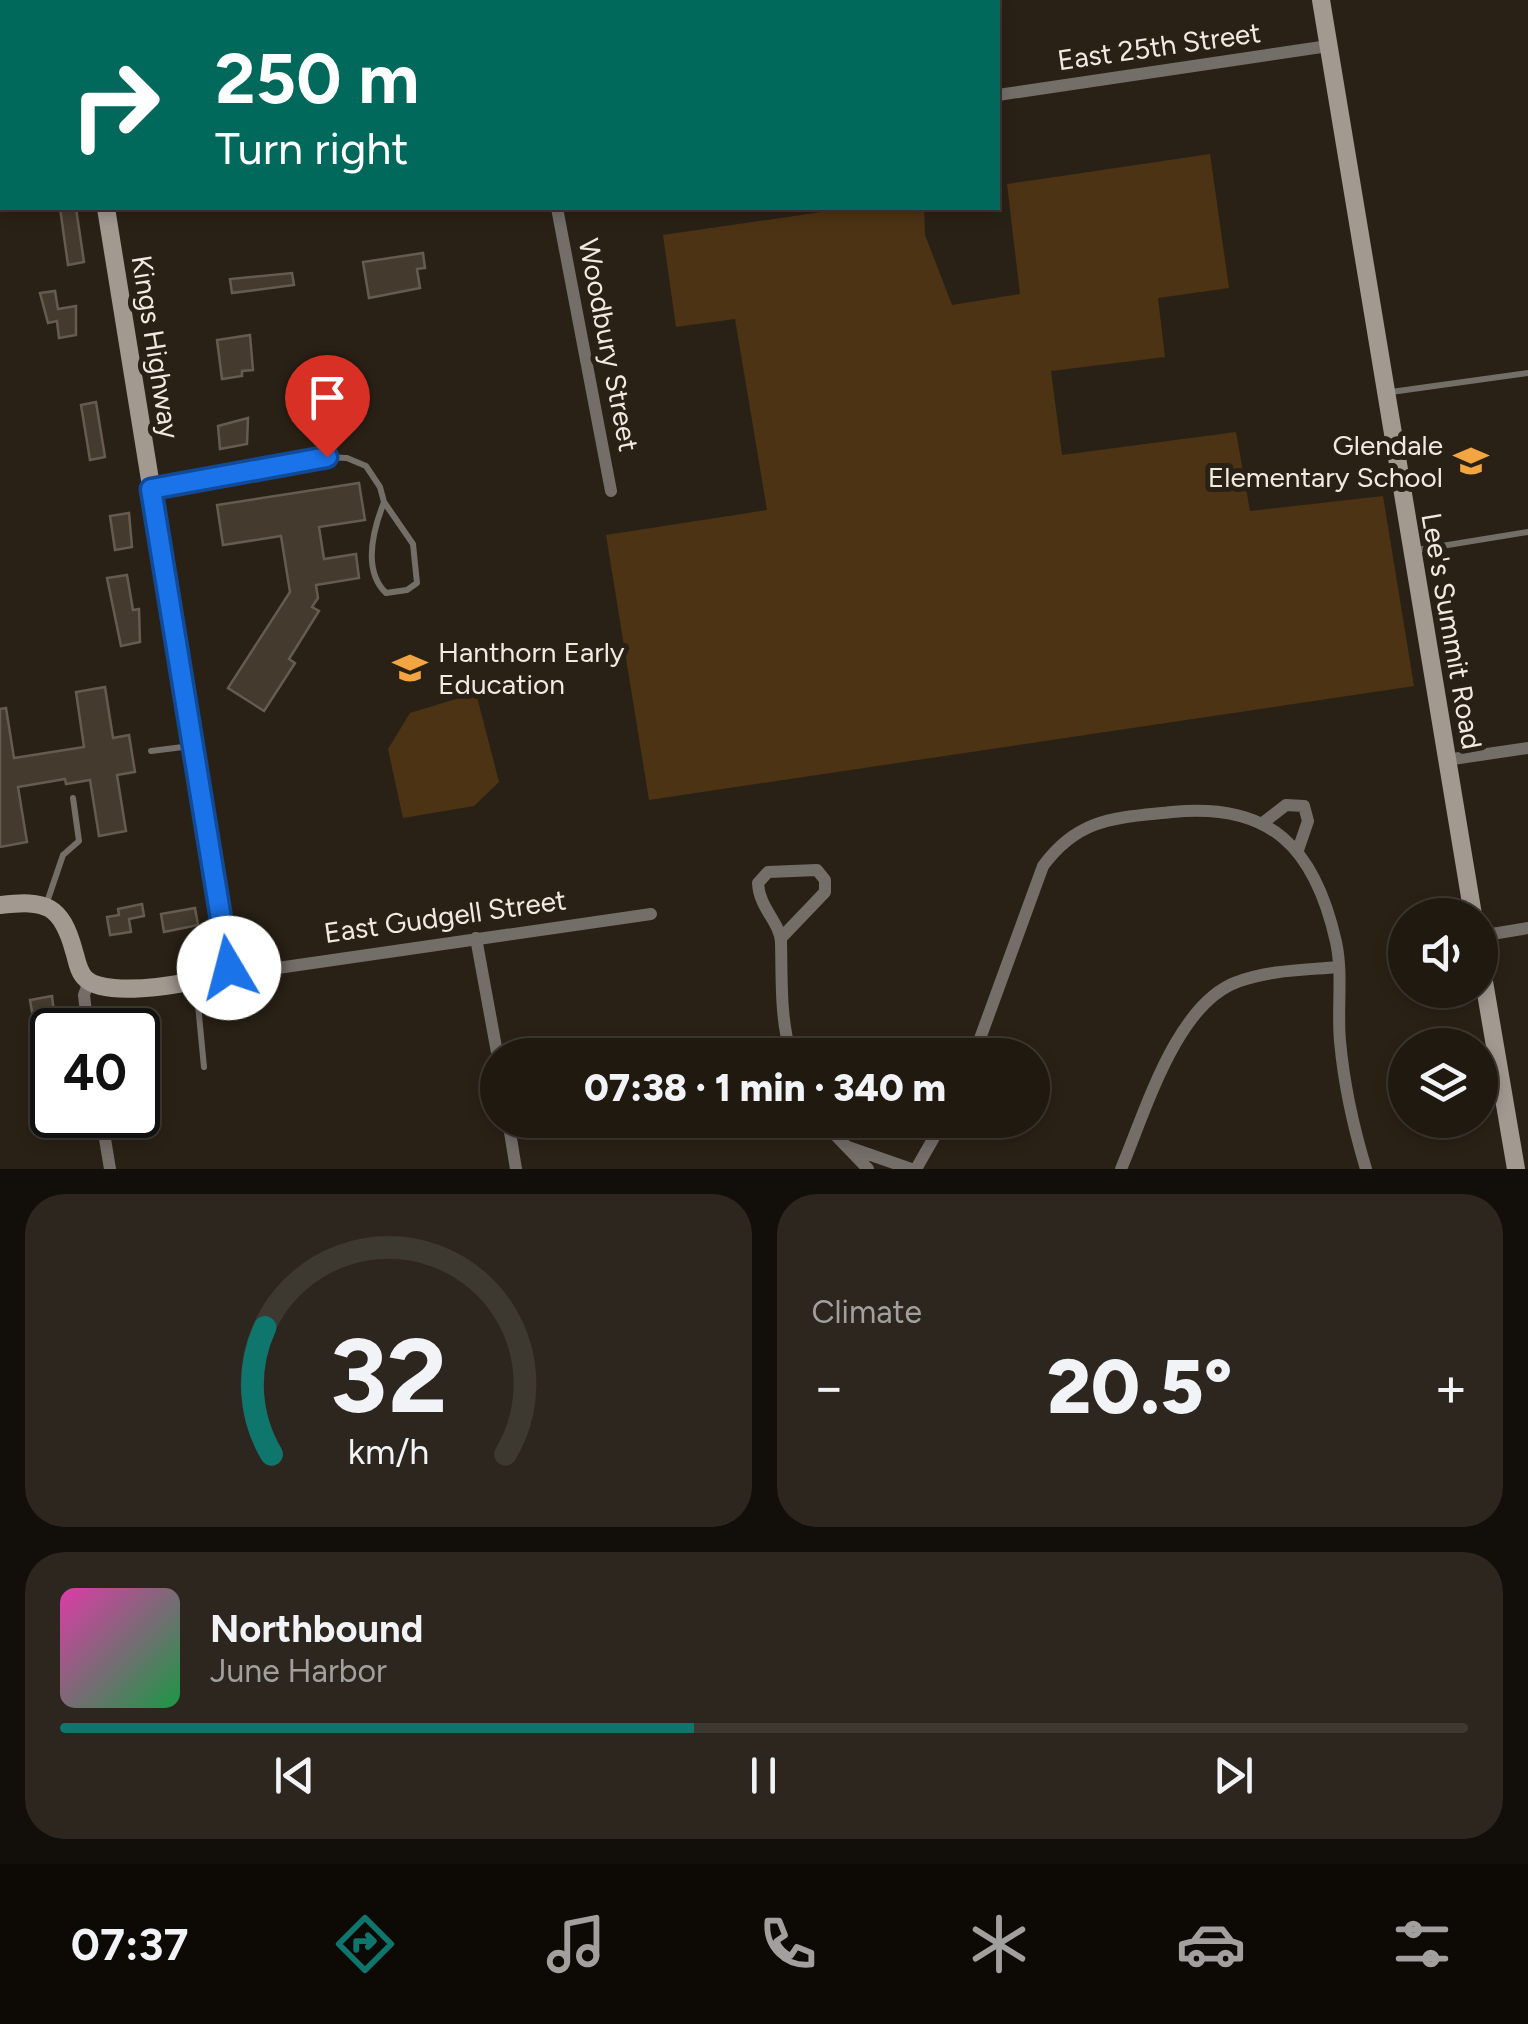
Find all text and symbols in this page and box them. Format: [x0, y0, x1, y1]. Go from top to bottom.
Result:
street label: East 25th Street [1055, 15, 1263, 77]
text: 250 m [215, 36, 419, 121]
icon: right [50, 40, 180, 170]
text: Turn right [215, 121, 408, 175]
street label: Woodbury Street [572, 236, 646, 454]
street label: Kings Highway [125, 253, 187, 441]
pin [285, 355, 370, 458]
icon: arrive [300, 370, 355, 425]
place label: Glendale Elementary School [1208, 428, 1443, 494]
school or university icon: Glendale Elementary School [1452, 442, 1490, 480]
street label: Lee's Summit Road [1414, 510, 1490, 752]
place label: Hanthorn Early Education [438, 635, 625, 701]
school or university icon: Hanthorn Early Education [391, 649, 429, 687]
street label: East Gudgell Street [322, 882, 568, 950]
map controls [1388, 898, 1498, 1138]
button: sound [1388, 898, 1498, 1008]
position arrow [177, 916, 281, 1020]
speed limit sign: 40 [30, 1008, 160, 1138]
button: layers [1388, 1028, 1498, 1138]
text: 07:38 · 1 min · 340 m [584, 1065, 946, 1111]
text: Climate [812, 1293, 922, 1331]
text: 32 [329, 1313, 447, 1438]
text: 20.5° [1047, 1342, 1233, 1432]
text: − [812, 1354, 846, 1420]
text: + [1434, 1354, 1468, 1420]
text: km/h [347, 1430, 429, 1473]
text: Northbound [210, 1606, 423, 1652]
text: June Harbor [210, 1652, 387, 1690]
icon: previous [267, 1748, 322, 1803]
icon: pause [736, 1748, 791, 1803]
icon: next [1206, 1748, 1261, 1803]
icon: directions [330, 1909, 400, 1979]
icon: music [541, 1909, 611, 1979]
icon: phone [753, 1909, 823, 1979]
icon: climate [964, 1909, 1034, 1979]
icon: car [1176, 1909, 1246, 1979]
icon: filters [1387, 1909, 1457, 1979]
text: 07:37 [71, 1917, 188, 1971]

